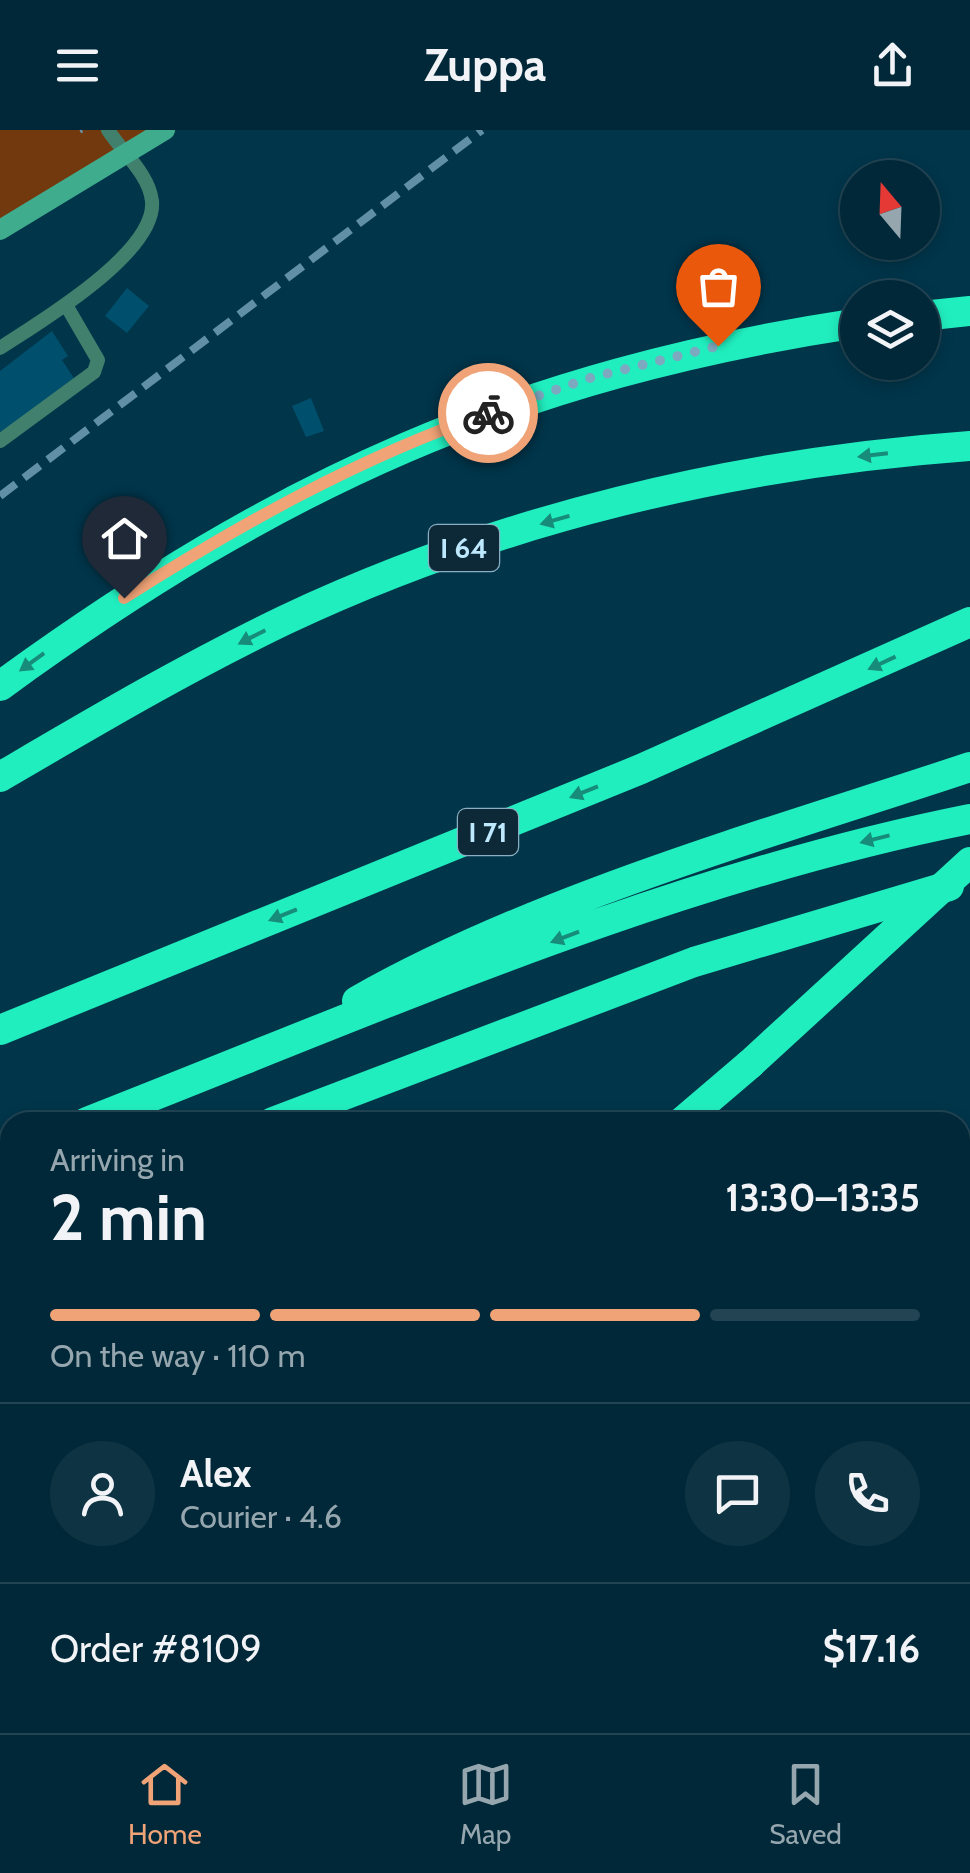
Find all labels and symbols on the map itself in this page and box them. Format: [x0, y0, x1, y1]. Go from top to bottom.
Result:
north arrow [840, 160, 940, 260]
pin [676, 244, 761, 347]
courier [438, 363, 538, 463]
one-way arrow [857, 447, 888, 463]
pin [82, 496, 167, 599]
one-way arrow [539, 513, 570, 528]
road number: I 64 [429, 525, 499, 571]
one-way arrow [238, 628, 267, 645]
one-way arrow [19, 652, 46, 671]
one-way arrow [867, 654, 896, 671]
one-way arrow [569, 785, 599, 801]
road number: I 71 [458, 809, 518, 855]
one-way arrow [859, 832, 890, 847]
one-way arrow [268, 907, 297, 923]
one-way arrow [549, 929, 579, 945]

